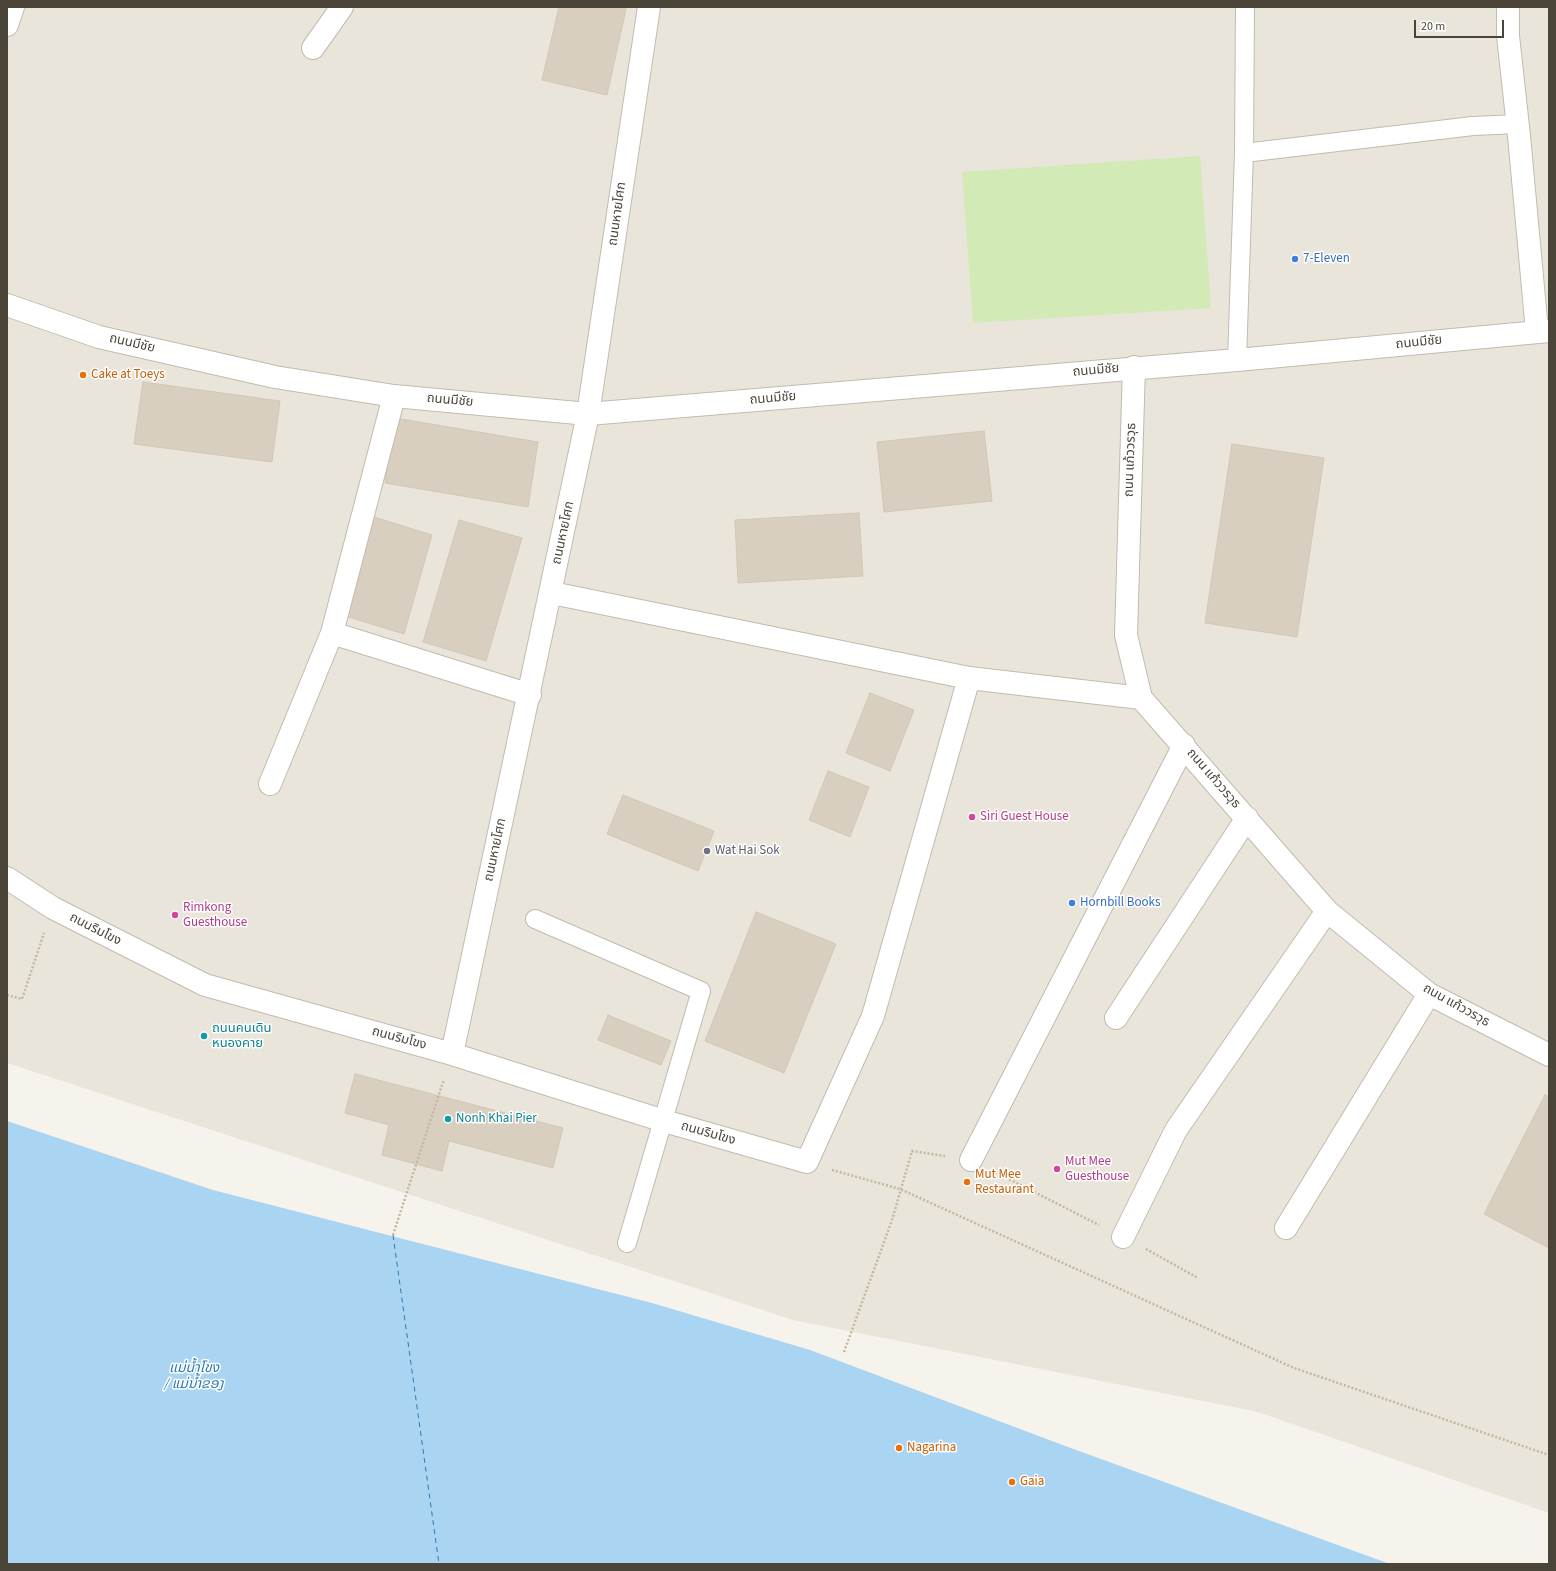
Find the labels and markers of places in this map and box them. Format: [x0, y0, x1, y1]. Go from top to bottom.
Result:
place label: 7-Eleven [1303, 251, 1350, 267]
marker: 7-Eleven [1290, 254, 1300, 264]
place label: Cake at Toeys [91, 367, 165, 383]
marker: Cake at Toeys [78, 370, 88, 380]
place label: Siri Guest House [980, 809, 1069, 825]
marker: Siri Guest House [967, 812, 977, 822]
place label: Wat Hai Sok [715, 843, 780, 859]
marker: Wat Hai Sok [702, 846, 712, 856]
place label: Hornbill Books [1080, 895, 1160, 911]
marker: Hornbill Books [1067, 898, 1077, 908]
place label: Rimkong Guesthouse [183, 900, 247, 931]
marker: Rimkong Guesthouse [170, 910, 180, 920]
place label: ถนนคนเดิน หนองคาย [212, 1021, 271, 1052]
marker: ถนนคนเดิน หนองคาย [199, 1031, 209, 1041]
place label: Nonh Khai Pier [456, 1111, 537, 1127]
marker: Nonh Khai Pier [443, 1114, 453, 1124]
place label: Mut Mee Guesthouse [1065, 1154, 1129, 1185]
marker: Mut Mee Guesthouse [1052, 1164, 1062, 1174]
place label: Mut Mee Restaurant [975, 1167, 1034, 1198]
marker: Mut Mee Restaurant [962, 1177, 972, 1187]
place label: Nagarina [907, 1440, 956, 1456]
marker: Nagarina [894, 1443, 904, 1453]
place label: Gaia [1020, 1474, 1044, 1490]
marker: Gaia [1007, 1477, 1017, 1487]

